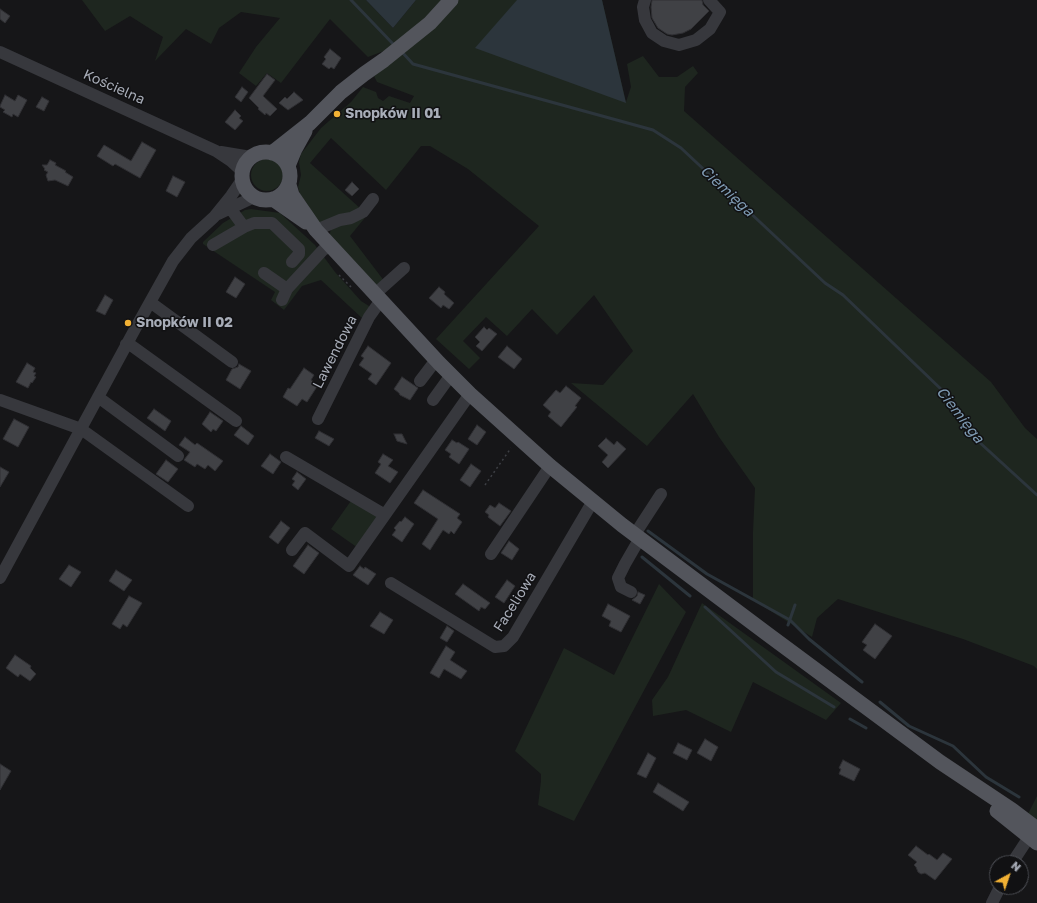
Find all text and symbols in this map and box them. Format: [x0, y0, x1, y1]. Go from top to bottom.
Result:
street label: Kościelna [81, 66, 147, 108]
place label: Snopków II 01 [345, 106, 440, 122]
marker: Snopków II 01 [332, 109, 342, 119]
water label: Ciemięga [697, 162, 757, 220]
street label: Lawendowa [309, 313, 361, 391]
place label: Snopków II 02 [136, 315, 233, 331]
marker: Snopków II 02 [123, 318, 133, 328]
water label: Ciemięga [932, 383, 988, 447]
street label: Faceliowa [490, 569, 540, 635]
north arrow [989, 855, 1029, 895]
text: N [1009, 859, 1024, 874]

